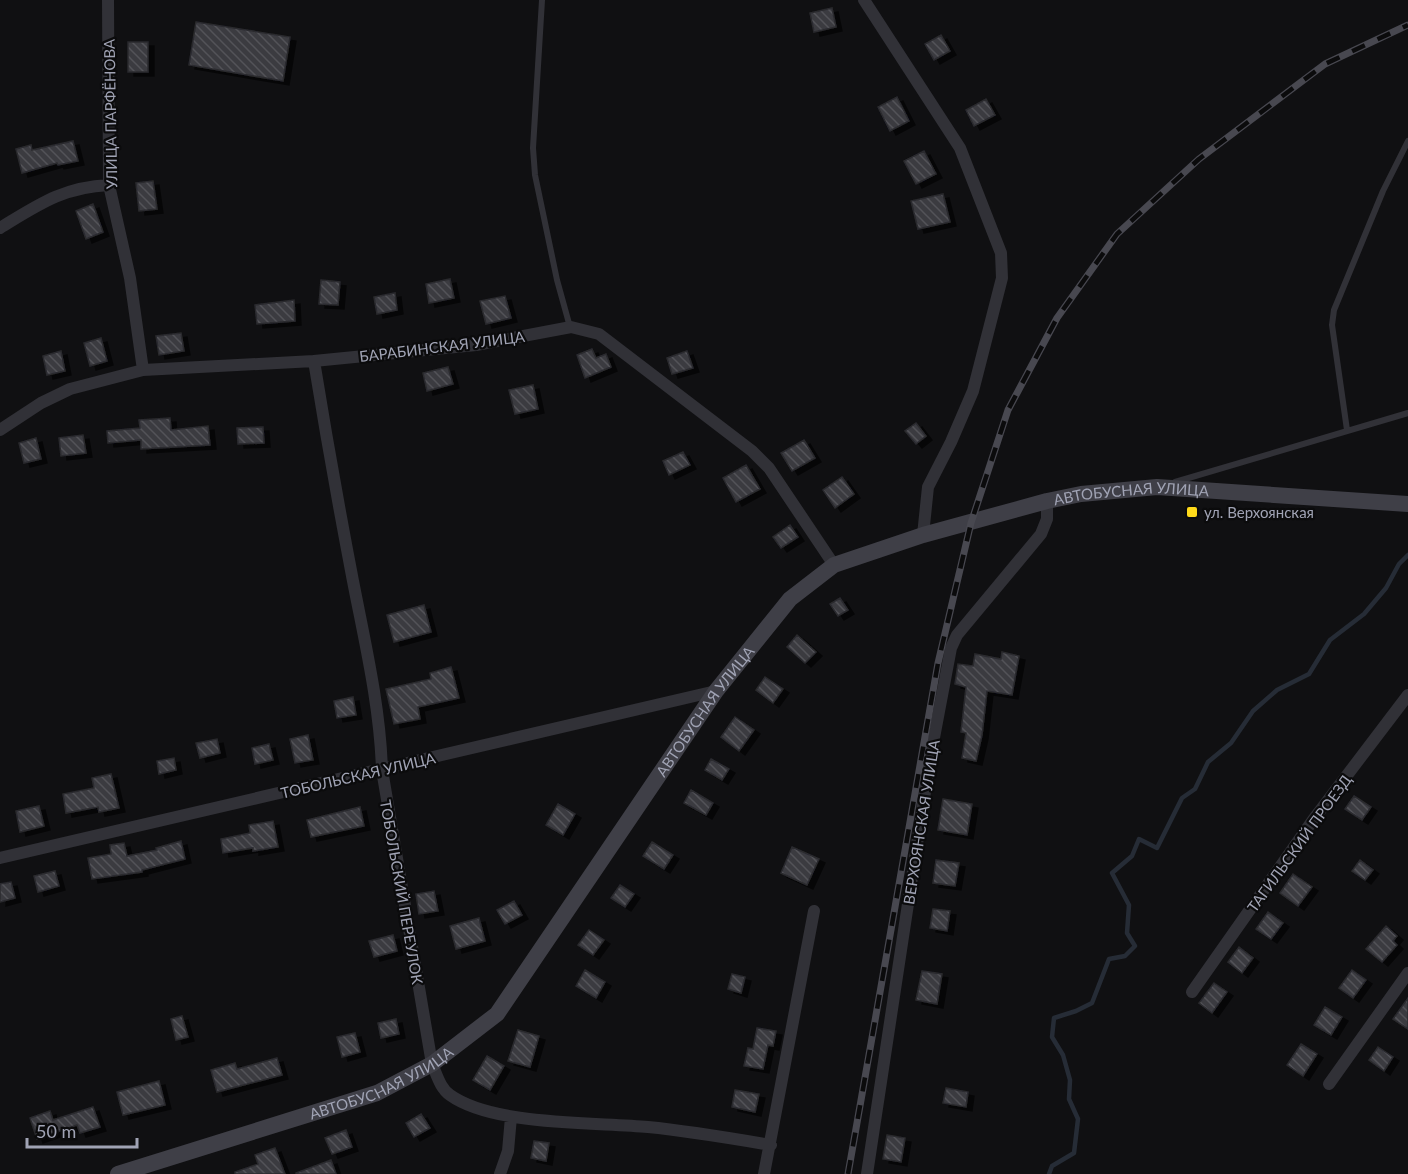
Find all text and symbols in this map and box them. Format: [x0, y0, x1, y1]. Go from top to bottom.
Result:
street label: УЛИЦА ПАРФЁНОВА [100, 38, 120, 189]
street label: БАРАБИНСКАЯ УЛИЦА [358, 327, 527, 365]
street label: АВТОБУСНАЯ УЛИЦА [1052, 478, 1211, 508]
place label: ул. Верхоянская [1204, 503, 1314, 521]
marker: ул. Верхоянская [1185, 505, 1199, 519]
street label: АВТОБУСНАЯ УЛИЦА [652, 641, 758, 780]
street label: ВЕРХОЯНСКАЯ УЛИЦА [899, 738, 943, 906]
street label: ТОБОЛЬСКАЯ УЛИЦА [279, 748, 438, 802]
street label: ТАГИЛЬСКИЙ ПРОЕЗД [1243, 771, 1355, 915]
street label: ТОБОЛЬСКИЙ ПЕРЕУЛОК [377, 798, 427, 986]
street label: АВТОБУСНАЯ УЛИЦА [307, 1042, 457, 1123]
scale bar [27, 1111, 136, 1149]
text: 50 m [36, 1120, 76, 1142]

